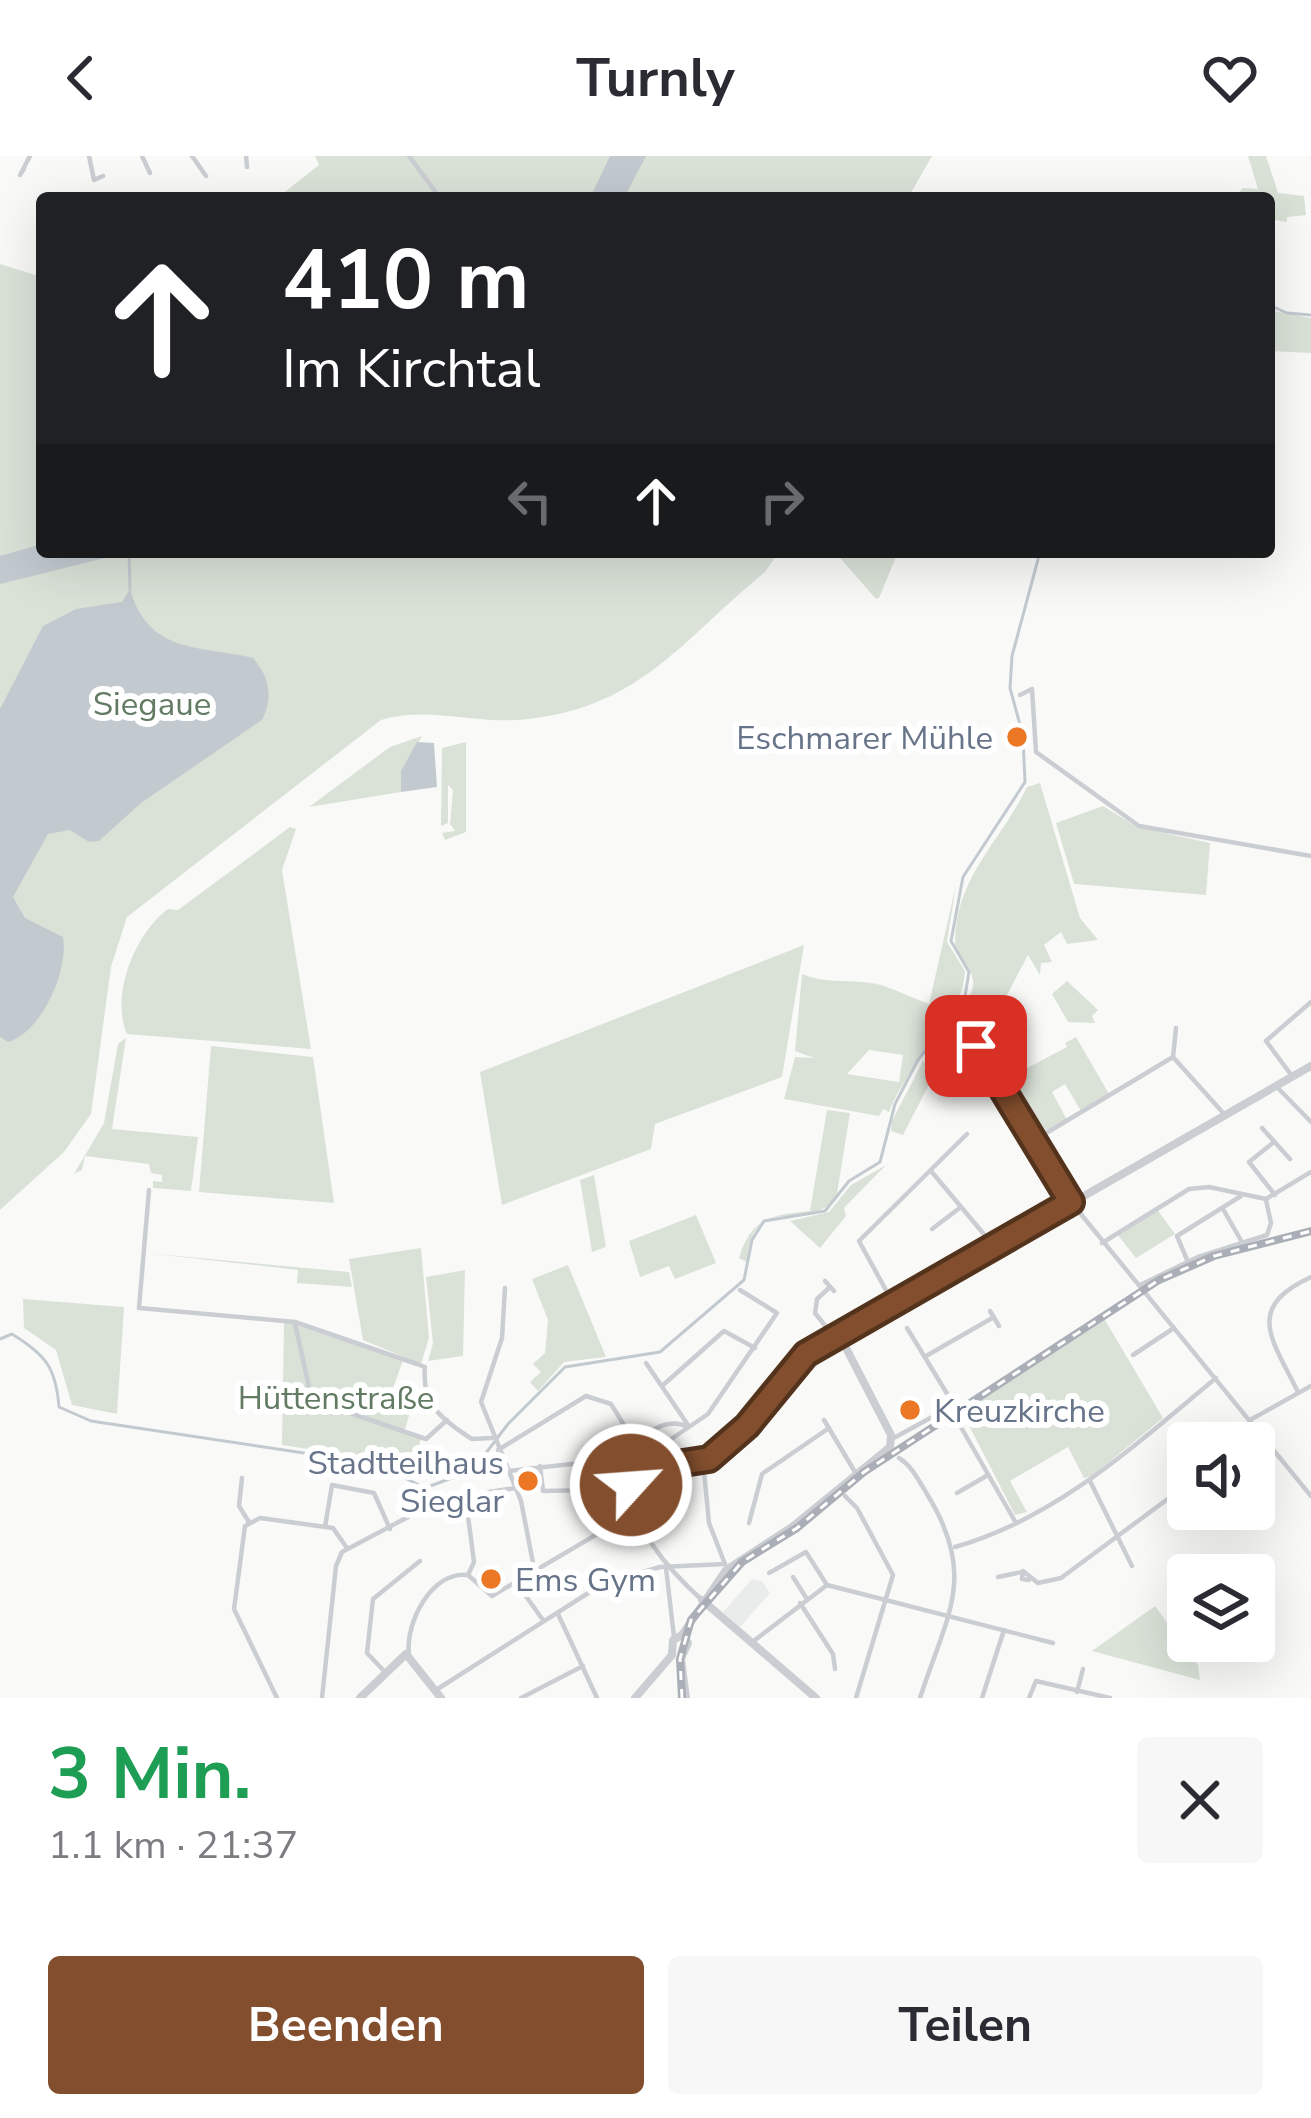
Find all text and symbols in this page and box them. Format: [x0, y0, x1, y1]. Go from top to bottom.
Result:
text: Turnly [576, 41, 735, 115]
icon: back [48, 45, 114, 111]
icon: heart [1197, 45, 1263, 111]
text: 410 m [282, 223, 530, 338]
icon: ahead [84, 240, 240, 396]
text: Im Kirchtal [282, 332, 540, 406]
icon: left [497, 468, 563, 534]
icon: ahead [623, 468, 689, 534]
icon: right [749, 468, 815, 534]
park label: Siegaue [93, 682, 211, 727]
place label: Eschmarer Mühle [736, 716, 993, 761]
marker: Eschmarer Mühle [1004, 724, 1030, 750]
pin [925, 995, 1027, 1097]
icon: arrive [943, 1013, 1009, 1079]
park label: Hüttenstraße [238, 1376, 434, 1421]
place label: Kreuzkirche [934, 1389, 1105, 1434]
marker: Kreuzkirche [897, 1397, 923, 1423]
position arrow [568, 1422, 694, 1548]
map controls [1167, 1422, 1275, 1662]
button: sound [1167, 1422, 1275, 1530]
place label: Stadtteilhaus Sieglar [307, 1441, 504, 1524]
marker: Stadtteilhaus Sieglar [515, 1468, 541, 1494]
button: layers [1167, 1554, 1275, 1662]
place label: Ems Gym [515, 1558, 656, 1603]
marker: Ems Gym [478, 1566, 504, 1592]
text: 3 Min. [48, 1725, 251, 1823]
button: close [1137, 1737, 1263, 1863]
text: 1.1 km · 21:37 [48, 1819, 298, 1872]
button: Beenden [48, 1956, 644, 2094]
button: Teilen [668, 1956, 1263, 2094]

